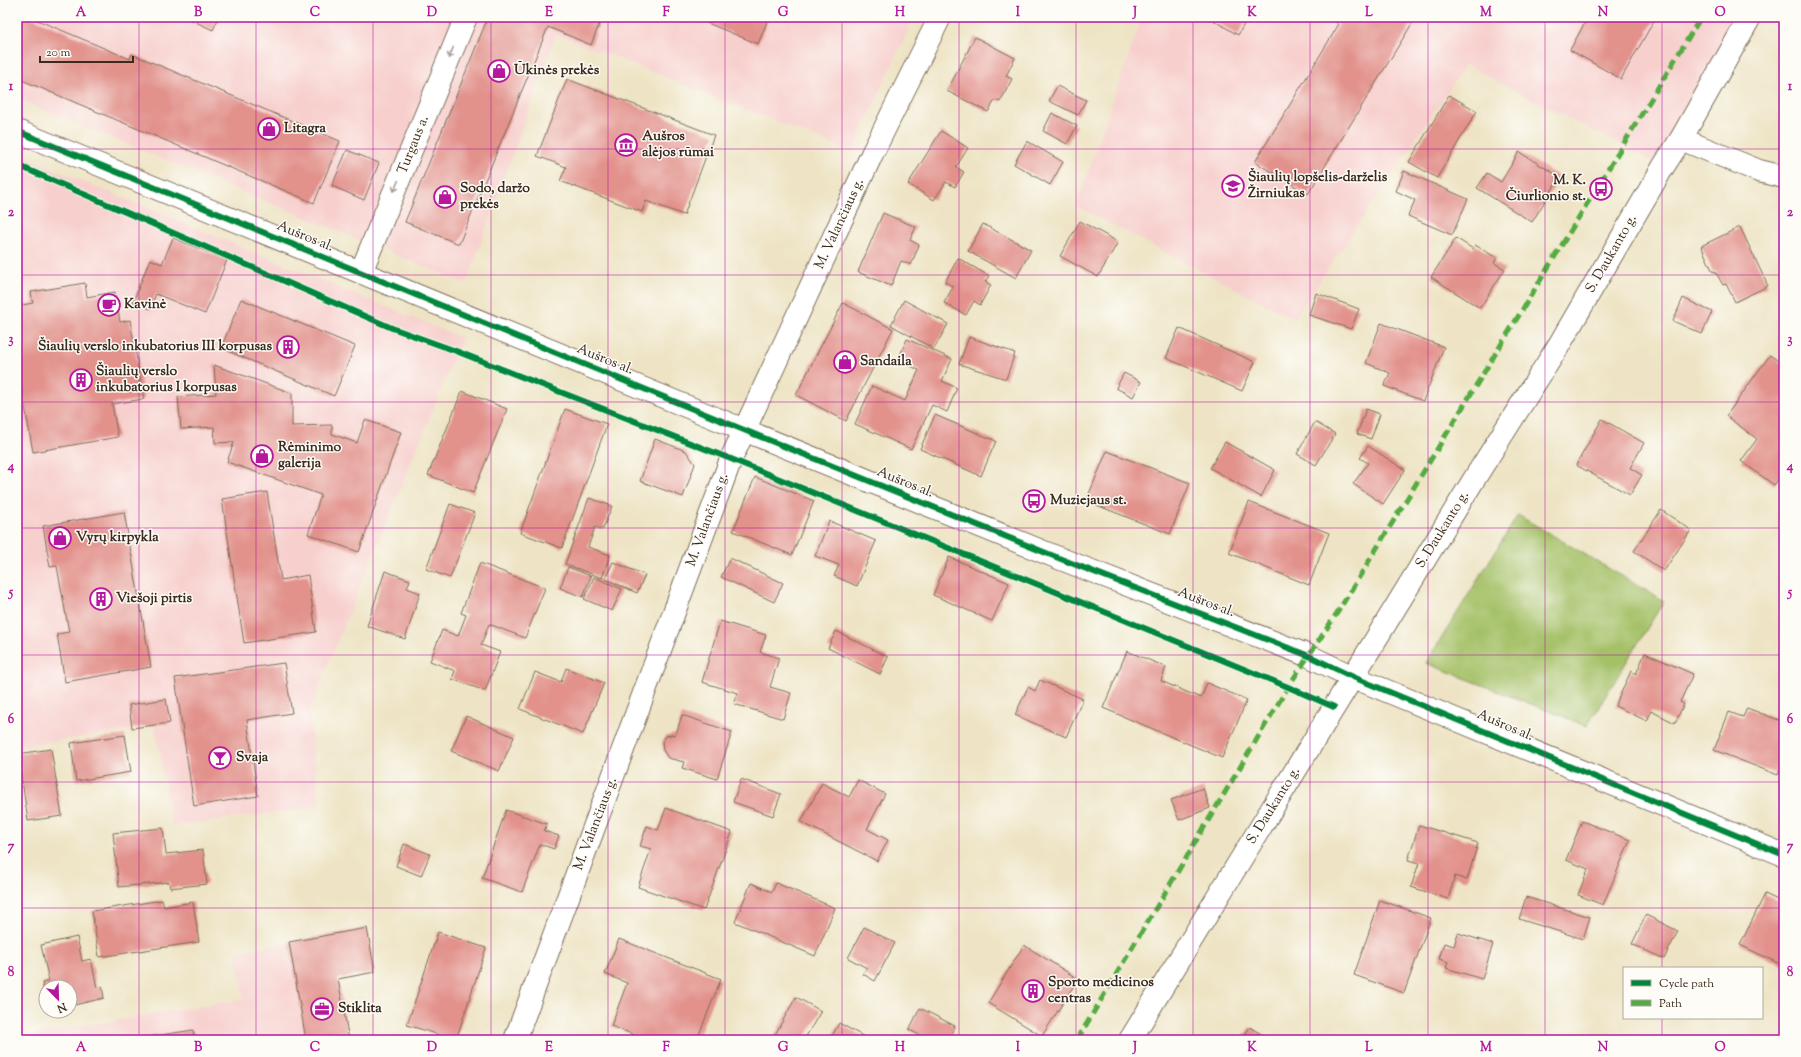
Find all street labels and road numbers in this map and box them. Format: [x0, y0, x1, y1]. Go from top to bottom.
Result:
street label: Turgaus a. [393, 113, 435, 177]
street label: M. Valančiaus g. [810, 175, 870, 273]
street label: S. Daukanto g. [1581, 211, 1643, 297]
street label: Aušros al. [274, 217, 336, 257]
street label: Aušros al. [574, 340, 636, 380]
street label: Aušros al. [874, 463, 936, 503]
street label: M. Valančiaus g. [682, 470, 734, 570]
street label: S. Daukanto g. [1411, 487, 1475, 573]
street label: Aušros al. [1175, 583, 1237, 623]
street label: Aušros al. [1474, 705, 1536, 747]
street label: S. Daukanto g. [1242, 763, 1306, 849]
street label: M. Valančiaus g. [569, 775, 623, 873]

